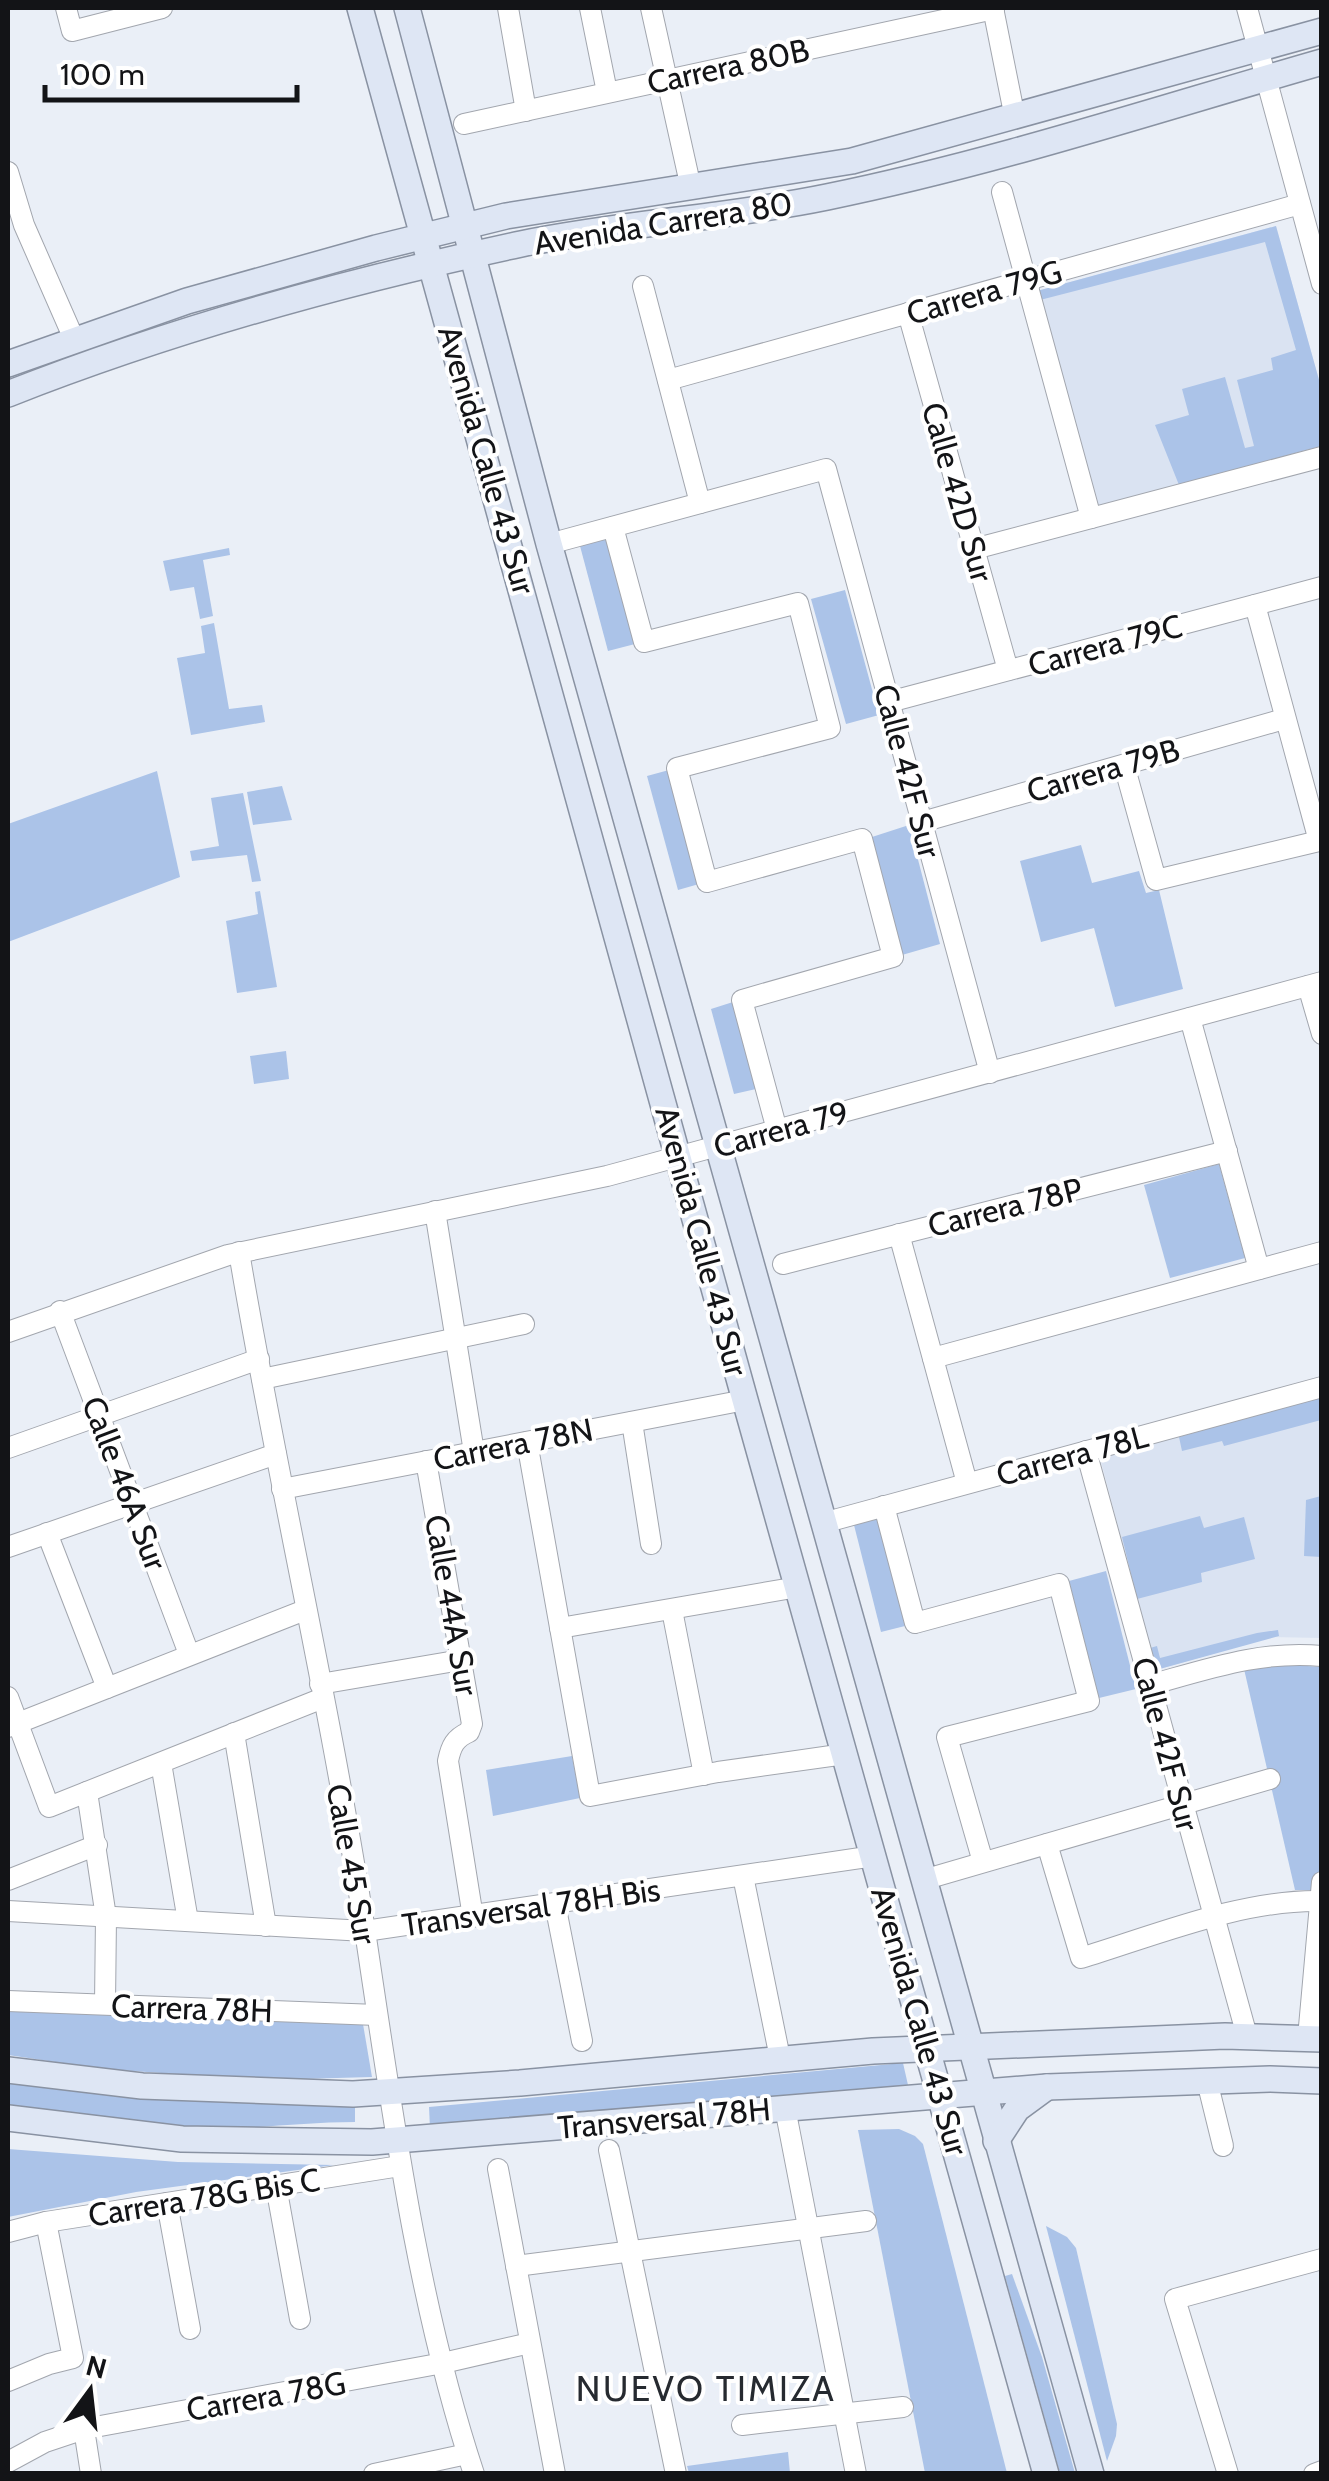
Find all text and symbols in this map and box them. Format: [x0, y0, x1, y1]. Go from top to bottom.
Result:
street label: Carrera 80B [643, 30, 813, 102]
scale bar [45, 40, 298, 102]
text: 100 m [60, 56, 145, 93]
street label: Avenida Carrera 80 [531, 183, 795, 263]
street label: Carrera 79G [902, 251, 1066, 333]
street label: Avenida Calle 43 Sur [430, 321, 544, 600]
street label: Calle 42D Sur [914, 398, 1002, 587]
street label: Carrera 79C [1024, 606, 1186, 684]
street label: Calle 42F Sur [866, 680, 950, 863]
street label: Carrera 79B [1022, 730, 1184, 810]
street label: Carrera 79 [709, 1092, 853, 1166]
street label: Avenida Calle 43 Sur [647, 1102, 757, 1381]
street label: Carrera 78P [924, 1169, 1086, 1245]
street label: Calle 46A Sur [74, 1391, 176, 1576]
street label: Carrera 78N [430, 1409, 596, 1479]
street label: Carrera 78L [992, 1416, 1152, 1494]
street label: Calle 44A Sur [417, 1512, 487, 1699]
street label: Calle 42F Sur [1124, 1653, 1208, 1836]
street label: Calle 45 Sur [319, 1781, 385, 1948]
street label: Transversal 78H Bis [399, 1870, 663, 1944]
street label: Avenida Calle 43 Sur [863, 1882, 977, 2161]
street label: Carrera 78H [110, 1986, 274, 2030]
street label: Transversal 78H [556, 2089, 772, 2147]
street label: Carrera 78G Bis C [86, 2159, 322, 2235]
north arrow [40, 2341, 140, 2441]
text: N [83, 2348, 110, 2386]
street label: Carrera 78G [183, 2363, 349, 2429]
district label: NUEVO TIMIZA [576, 2367, 836, 2410]

